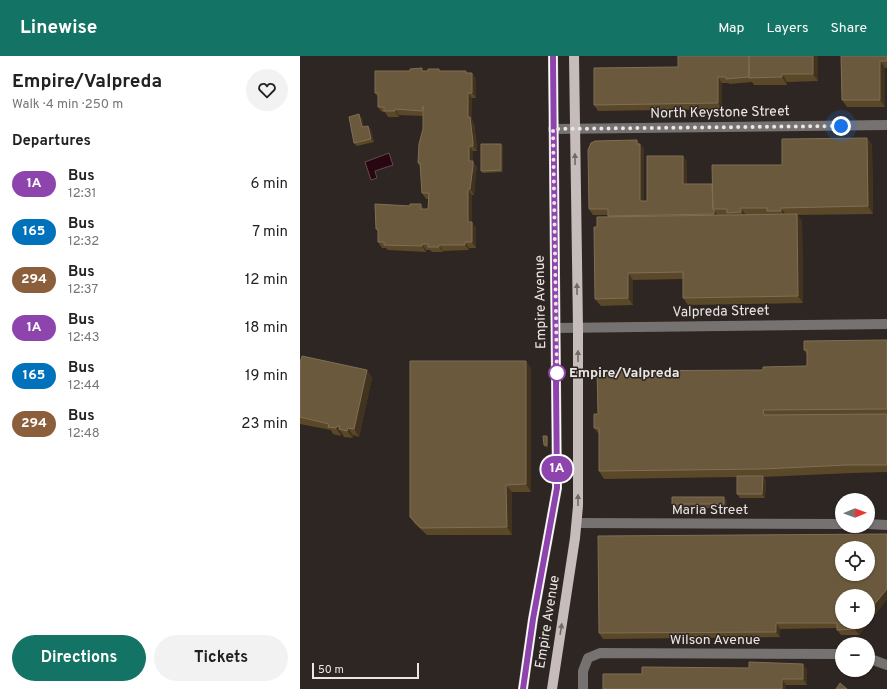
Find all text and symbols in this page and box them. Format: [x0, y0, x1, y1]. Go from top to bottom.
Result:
text: Linewise [20, 16, 97, 40]
text: Map [718, 20, 744, 37]
text: Layers [766, 20, 808, 37]
text: Share [830, 20, 867, 37]
button: heart [246, 69, 288, 111]
text: Empire/Valpreda [12, 70, 162, 94]
text: Walk · 4 min · 250 m [12, 97, 123, 113]
street label: North Keystone Street [650, 103, 790, 123]
your location [831, 116, 851, 136]
text: Departures [12, 132, 91, 151]
one-way arrow [572, 152, 578, 165]
text: Bus [68, 167, 95, 186]
text: 1A [26, 175, 42, 192]
text: 6 min [251, 175, 288, 194]
text: 12:31 [68, 186, 96, 202]
text: Bus [68, 215, 95, 234]
text: 165 [23, 223, 45, 240]
text: 7 min [252, 223, 288, 242]
text: 12:32 [68, 234, 99, 250]
street label: Empire Avenue [532, 255, 550, 349]
text: Bus [68, 263, 95, 282]
text: 294 [21, 271, 47, 288]
text: 12 min [245, 271, 288, 290]
text: 12:37 [68, 282, 98, 298]
one-way arrow [574, 282, 580, 295]
street label: Valpreda Street [672, 303, 770, 321]
text: Bus [68, 311, 95, 330]
text: 1A [26, 319, 42, 336]
text: 18 min [245, 319, 288, 338]
text: 12:43 [68, 330, 100, 346]
one-way arrow [575, 349, 581, 362]
text: Bus [68, 359, 95, 378]
marker: Empire/Valpreda [548, 364, 566, 382]
place label: Empire/Valpreda [569, 365, 680, 382]
text: 165 [23, 367, 45, 384]
text: 19 min [245, 367, 288, 386]
text: 12:44 [68, 378, 100, 394]
text: Bus [68, 407, 95, 426]
text: 294 [21, 415, 47, 432]
text: 23 min [241, 415, 288, 434]
text: 12:48 [68, 426, 100, 442]
line badge: 1A [539, 456, 575, 482]
text: 1A [549, 460, 565, 477]
one-way arrow [575, 493, 581, 506]
north arrow [835, 493, 875, 533]
map controls [835, 493, 875, 677]
street label: Maria Street [672, 502, 748, 519]
button: locate [835, 541, 875, 581]
street label: Empire Avenue [532, 574, 564, 670]
button: + [835, 589, 875, 629]
one-way arrow [558, 623, 564, 635]
street label: Wilson Avenue [670, 632, 760, 649]
button: Directions [12, 635, 146, 681]
button: Tickets [154, 635, 288, 681]
button: − [835, 637, 875, 677]
scale bar [312, 661, 419, 680]
text: 50 m [318, 663, 344, 677]

